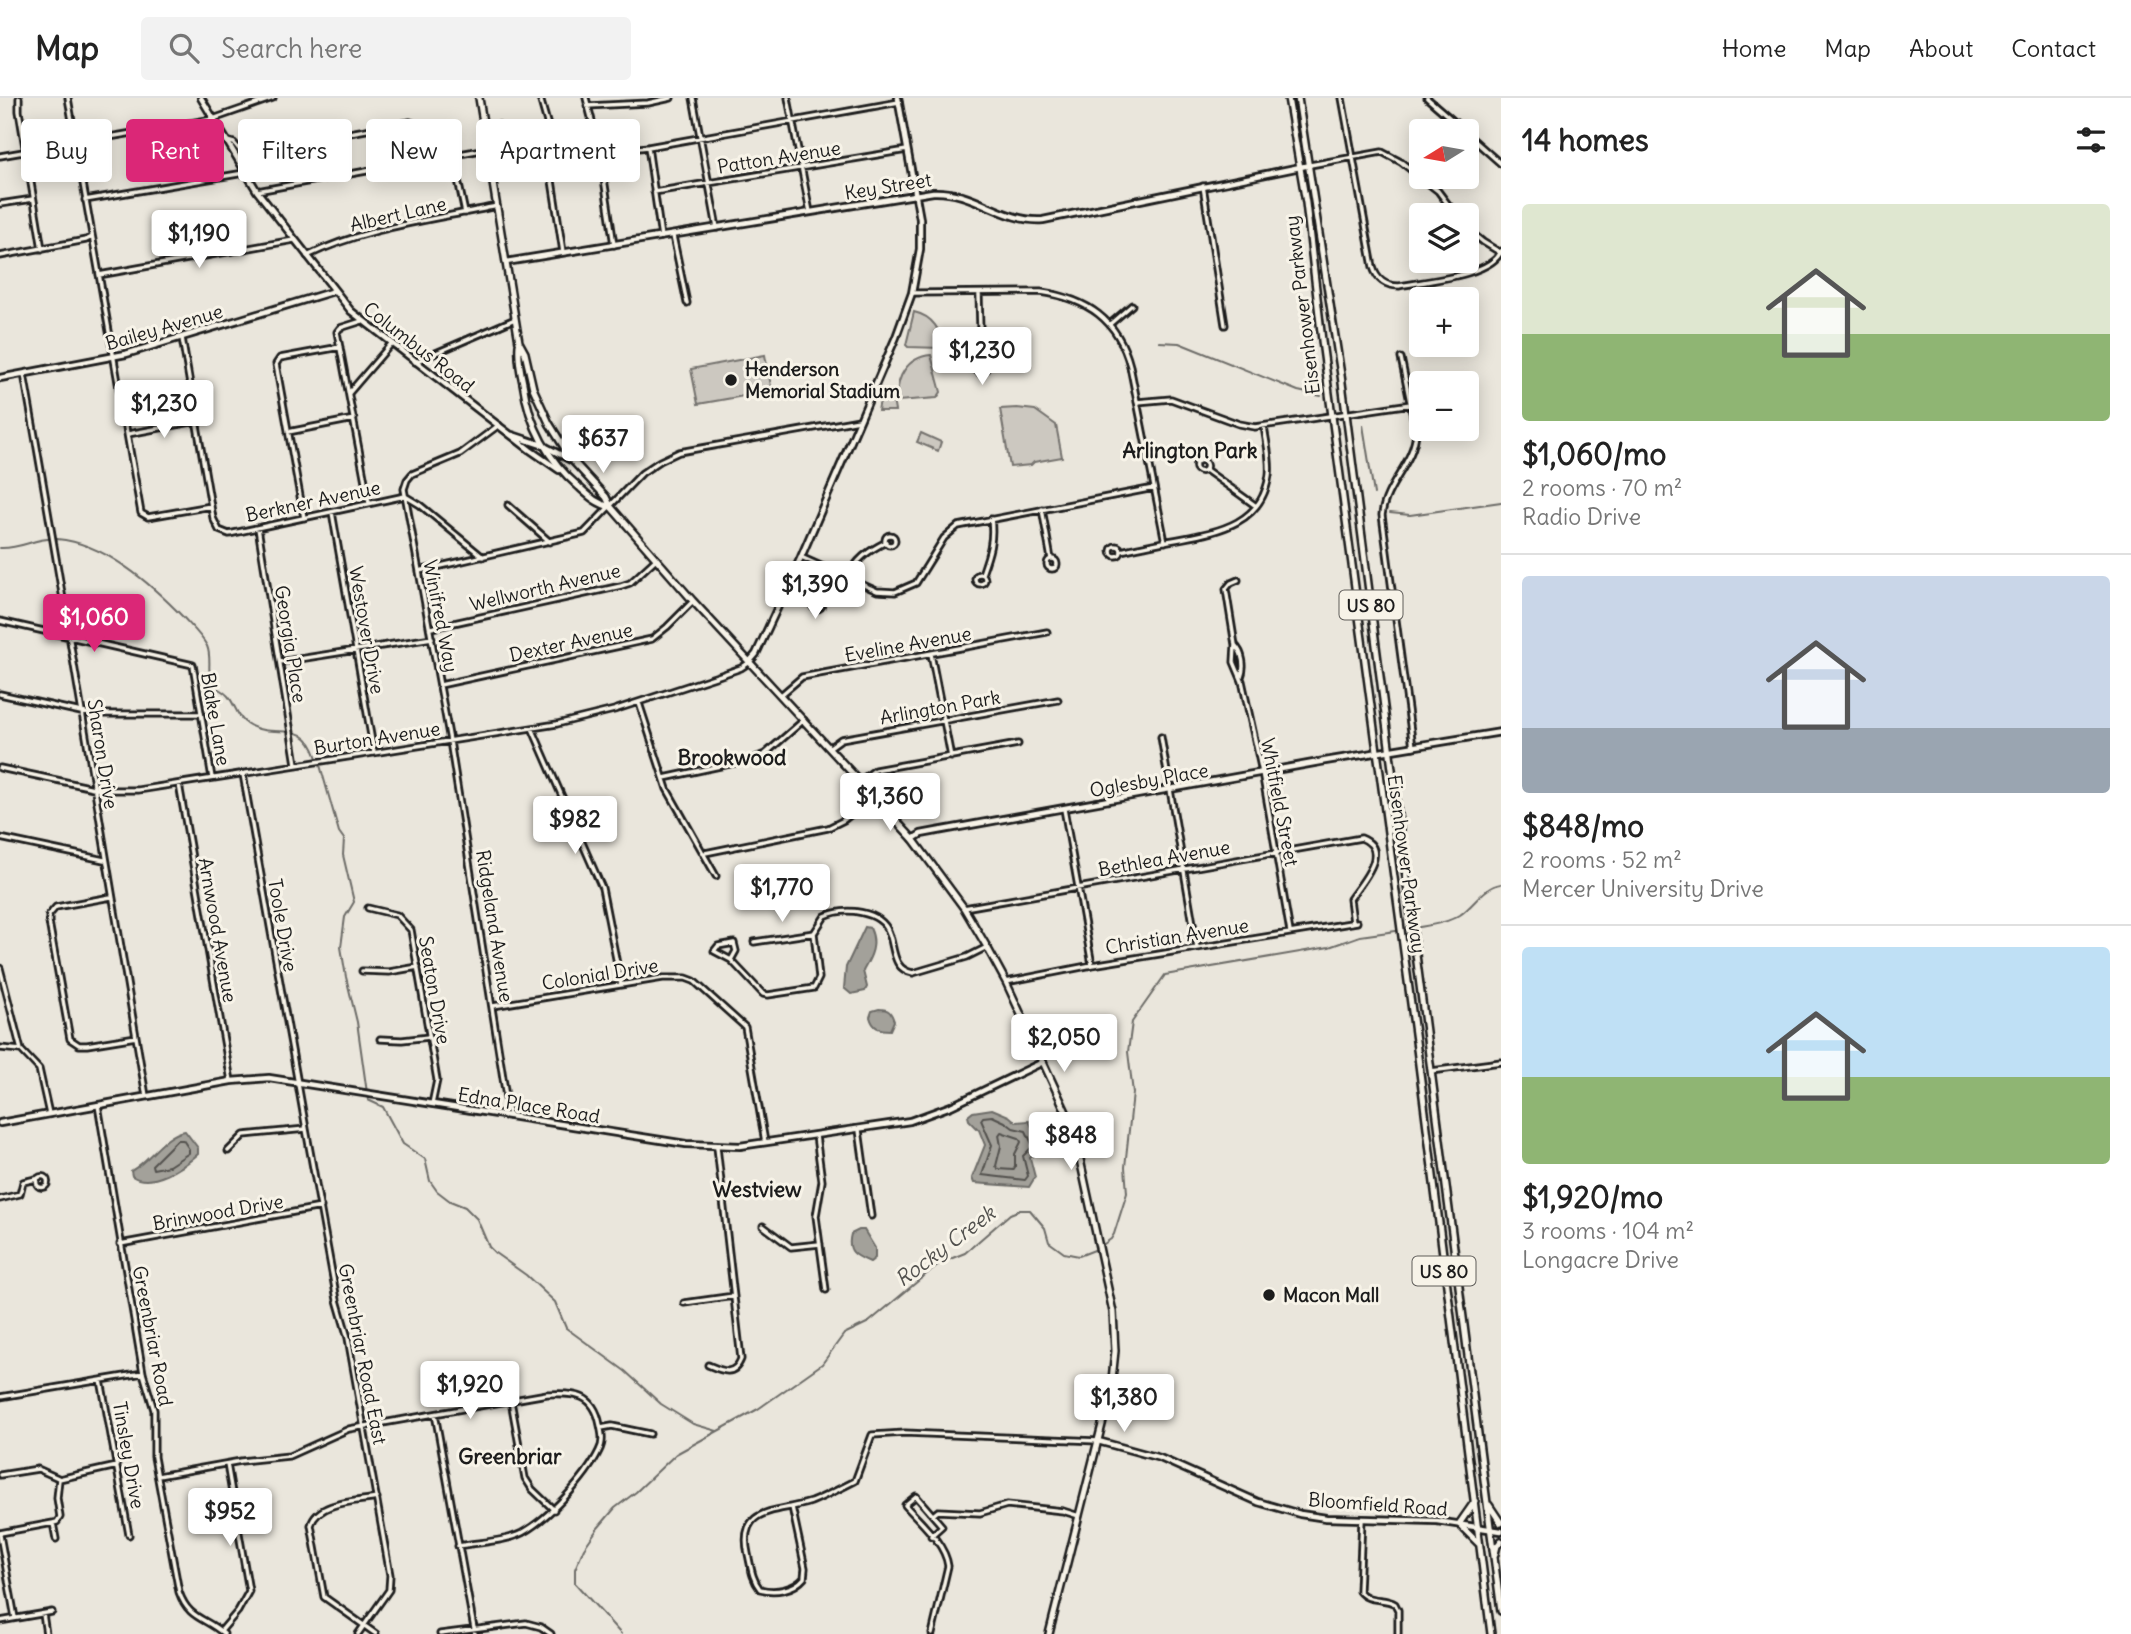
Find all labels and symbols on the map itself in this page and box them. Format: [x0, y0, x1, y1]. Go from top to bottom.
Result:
north arrow [1409, 119, 1479, 189]
street label: Patton Avenue [716, 135, 842, 179]
street label: Key Street [843, 167, 933, 205]
street label: Albert Lane [347, 191, 449, 237]
pin: $1,190 [142, 211, 256, 270]
street label: Eisenhower Parkway [1279, 214, 1325, 396]
street label: Columbus Road [359, 296, 479, 398]
street label: Bailey Avenue [103, 299, 225, 355]
pin: $1,230 [925, 328, 1039, 387]
place label: Henderson Memorial Stadium [745, 357, 900, 403]
marker: Henderson Memorial Stadium [723, 372, 739, 388]
pin: $1,230 [107, 380, 221, 440]
pin: $637 [562, 416, 644, 475]
district label: Arlington Park [1123, 437, 1258, 464]
street label: Berkner Avenue [243, 475, 383, 527]
street label: Winifred Way [418, 558, 464, 674]
street label: Wellworth Avenue [467, 558, 623, 616]
pin: $1,390 [758, 561, 872, 621]
street label: Westover Drive [344, 564, 390, 696]
street label: Georgia Place [270, 584, 312, 704]
road number: US 80 [1340, 590, 1402, 620]
pin: $1,060 [37, 594, 151, 654]
street label: Dexter Avenue [507, 617, 635, 667]
street label: Eveline Avenue [843, 621, 973, 667]
street label: Blake Lane [196, 671, 236, 767]
street label: Arlington Park [878, 685, 1002, 729]
street label: Sharon Drive [82, 697, 124, 811]
street label: Burton Avenue [312, 716, 442, 760]
street label: Whitfield Street [1256, 736, 1304, 868]
district label: Brookwood [678, 744, 787, 771]
street label: Oglesby Place [1088, 758, 1210, 802]
street label: Eisenhower Parkway [1383, 773, 1431, 955]
pin: $1,360 [833, 774, 947, 833]
pin: $982 [534, 796, 616, 856]
street label: Bethlea Avenue [1096, 835, 1232, 881]
street label: Ridgeland Avenue [471, 848, 519, 1004]
street label: Arnwood Avenue [193, 856, 243, 1004]
pin: $1,770 [725, 864, 839, 924]
street label: Toole Drive [263, 877, 303, 973]
street label: Christian Avenue [1104, 913, 1250, 959]
street label: Seaton Drive [414, 934, 456, 1046]
street label: Colonial Drive [540, 953, 660, 995]
pin: $2,050 [1007, 1014, 1121, 1074]
street label: Edna Place Road [456, 1082, 602, 1128]
pin: $848 [1030, 1112, 1112, 1172]
district label: Westview [713, 1176, 802, 1203]
street label: Brinwood Drive [151, 1189, 285, 1235]
water label: Rocky Creek [890, 1199, 1001, 1292]
road number: US 80 [1412, 1256, 1476, 1286]
street label: Greenbriar Road East [334, 1261, 392, 1447]
street label: Greenbriar Road [128, 1264, 178, 1408]
place label: Macon Mall [1283, 1283, 1379, 1307]
marker: Macon Mall [1261, 1287, 1277, 1303]
pin: $1,920 [413, 1362, 527, 1421]
pin: $1,380 [1067, 1374, 1181, 1434]
street label: Tinsley Drive [108, 1399, 150, 1511]
district label: Greenbriar [458, 1443, 562, 1470]
street label: Bloomfield Road [1307, 1487, 1449, 1521]
pin: $952 [189, 1488, 271, 1548]

